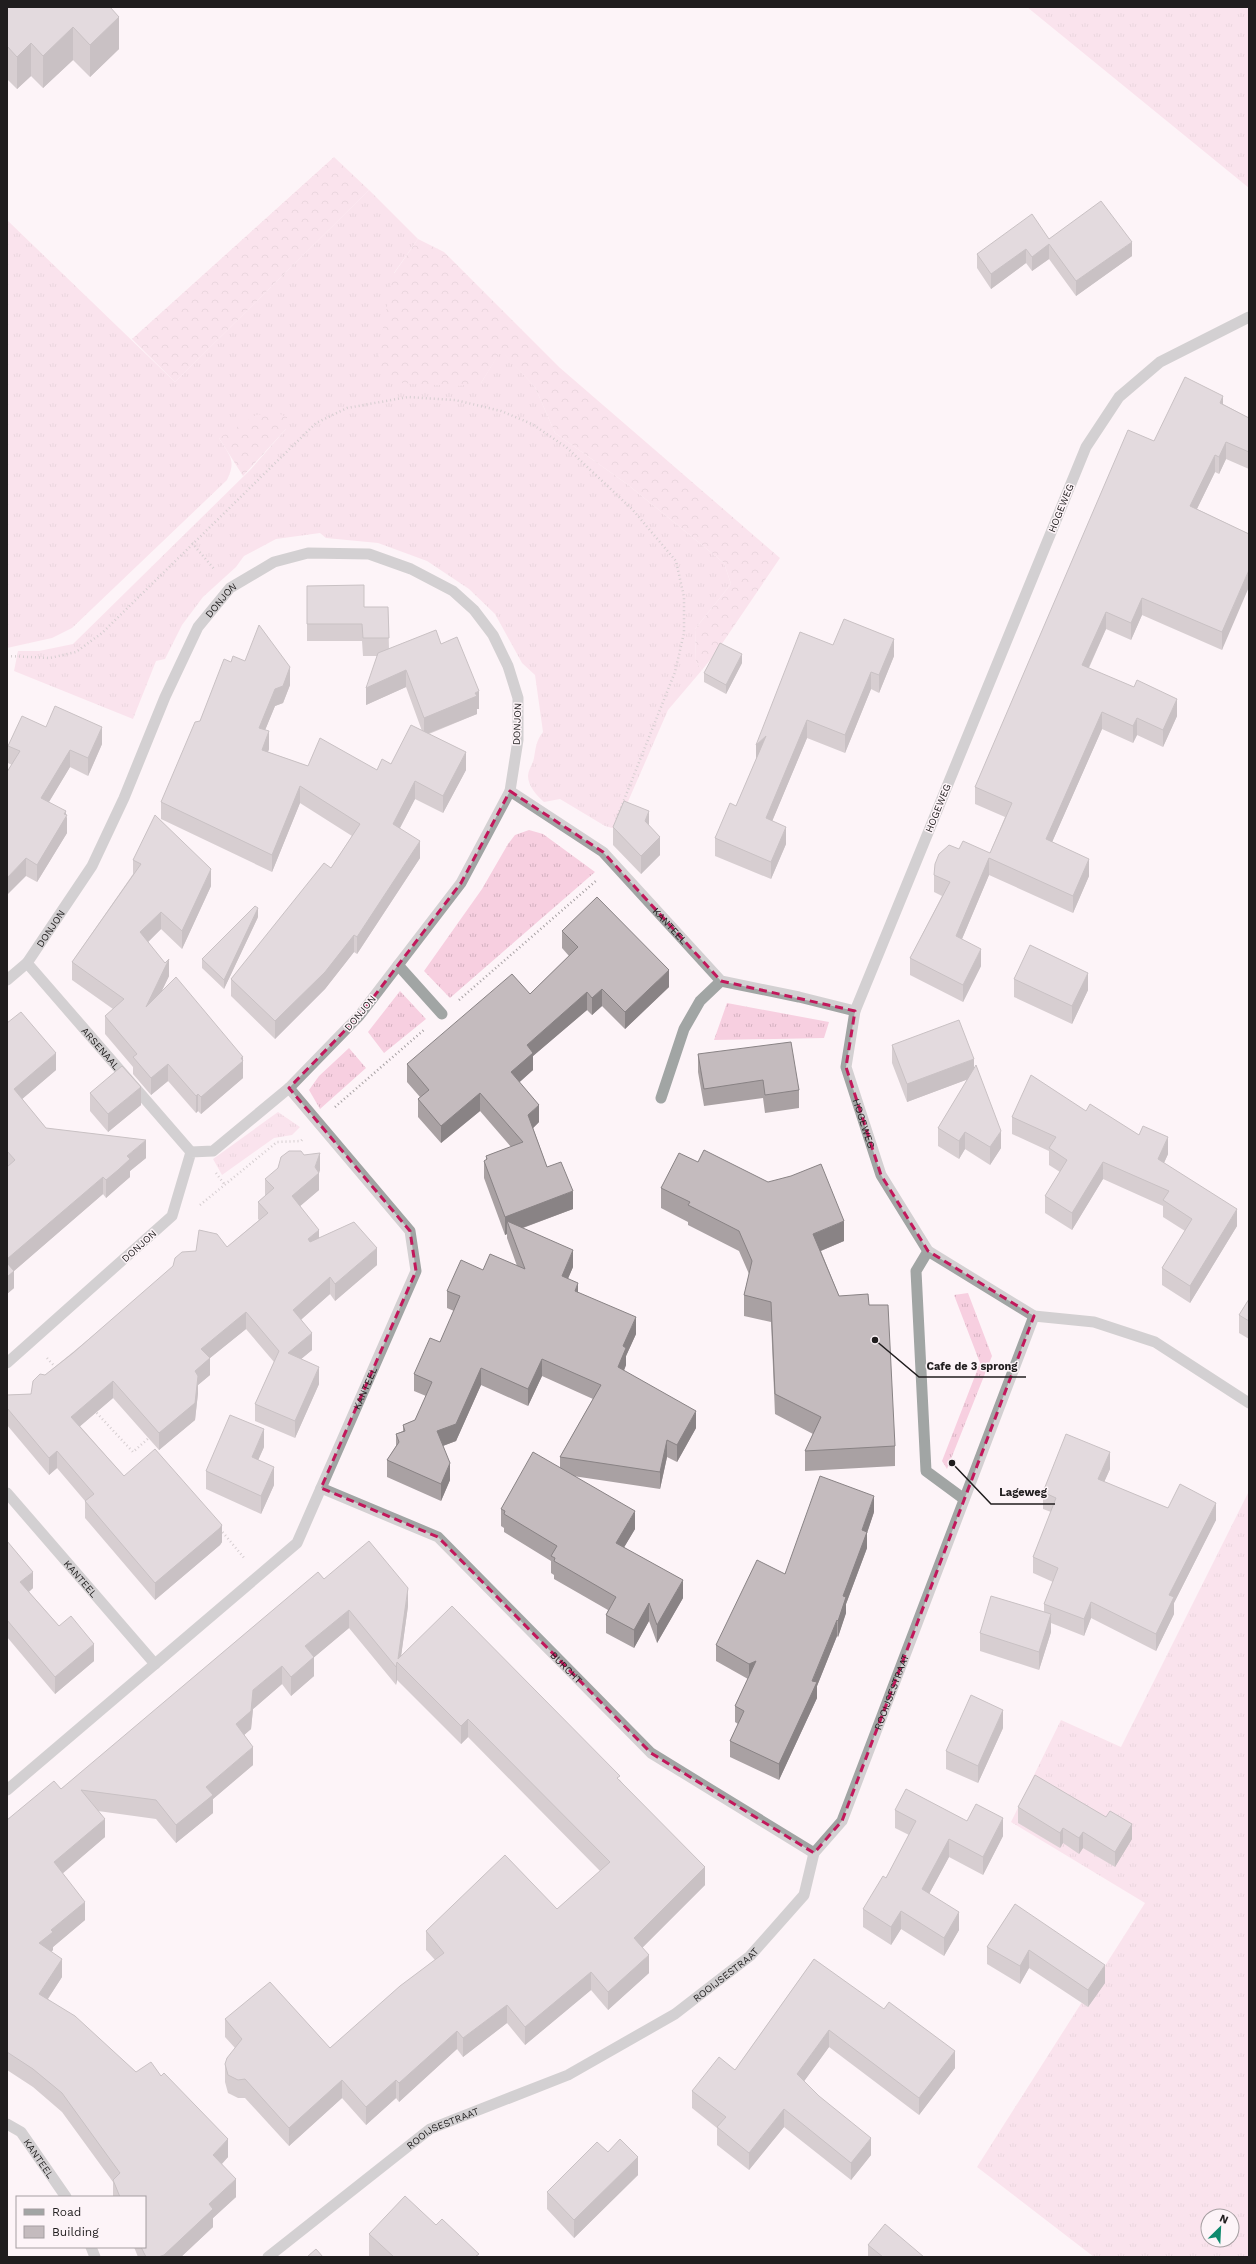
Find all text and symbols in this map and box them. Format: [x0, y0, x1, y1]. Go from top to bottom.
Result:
street label: HOGEWEG [1046, 482, 1076, 534]
street label: DONJON [203, 580, 238, 620]
street label: DONJON [511, 703, 523, 745]
street label: HOGEWEG [923, 782, 953, 834]
street label: KANTEEL [651, 905, 690, 946]
street label: DONJON [34, 908, 67, 949]
street label: DONJON [342, 993, 378, 1033]
street label: ARSENAAL [80, 1025, 122, 1072]
street label: HOGEWEG [851, 1097, 877, 1150]
street label: DONJON [120, 1228, 158, 1264]
callout: Cafe de 3 sprong [919, 1354, 1026, 1377]
text: Cafe de 3 sprong [927, 1360, 1018, 1373]
street label: KANTEEL [351, 1365, 379, 1411]
callout: Lageweg [991, 1481, 1055, 1504]
text: Lageweg [999, 1486, 1048, 1499]
street label: KANTEEL [62, 1558, 100, 1599]
street label: BURCHT [548, 1649, 585, 1686]
street label: ROOIJSESTRAAT [872, 1652, 911, 1731]
street label: ROOIJSESTRAAT [691, 1945, 760, 2004]
street label: ROOIJSESTRAAT [404, 2105, 480, 2151]
street label: KANTEEL [22, 2136, 57, 2180]
legend [16, 2196, 146, 2248]
text: Road [52, 2205, 81, 2219]
north arrow [1200, 2208, 1240, 2248]
text: N [1217, 2212, 1230, 2227]
text: Building [52, 2225, 99, 2239]

